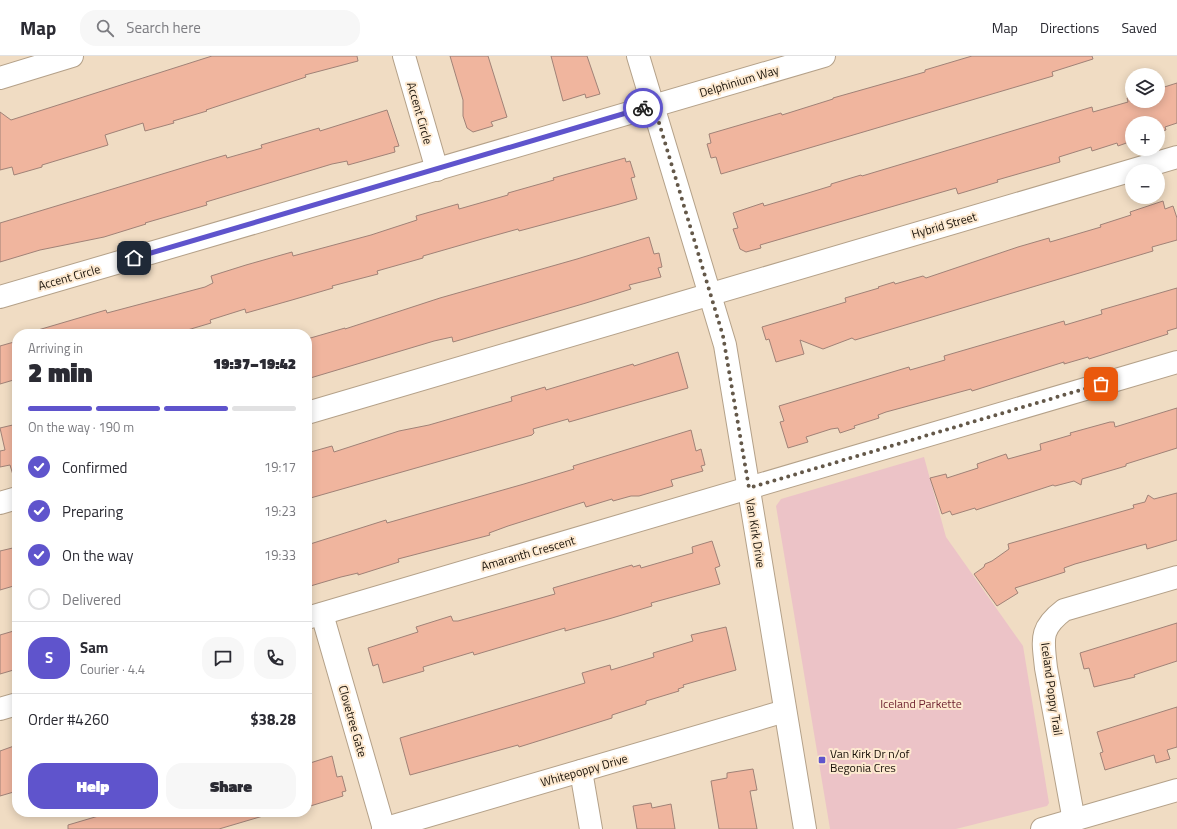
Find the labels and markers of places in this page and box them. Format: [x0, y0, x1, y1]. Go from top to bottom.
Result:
pin [117, 241, 151, 275]
pin [1084, 367, 1118, 401]
place label: Van Kirk Dr n/of Begonia Cres [830, 744, 910, 777]
marker: Van Kirk Dr n/of Begonia Cres [817, 755, 827, 765]

